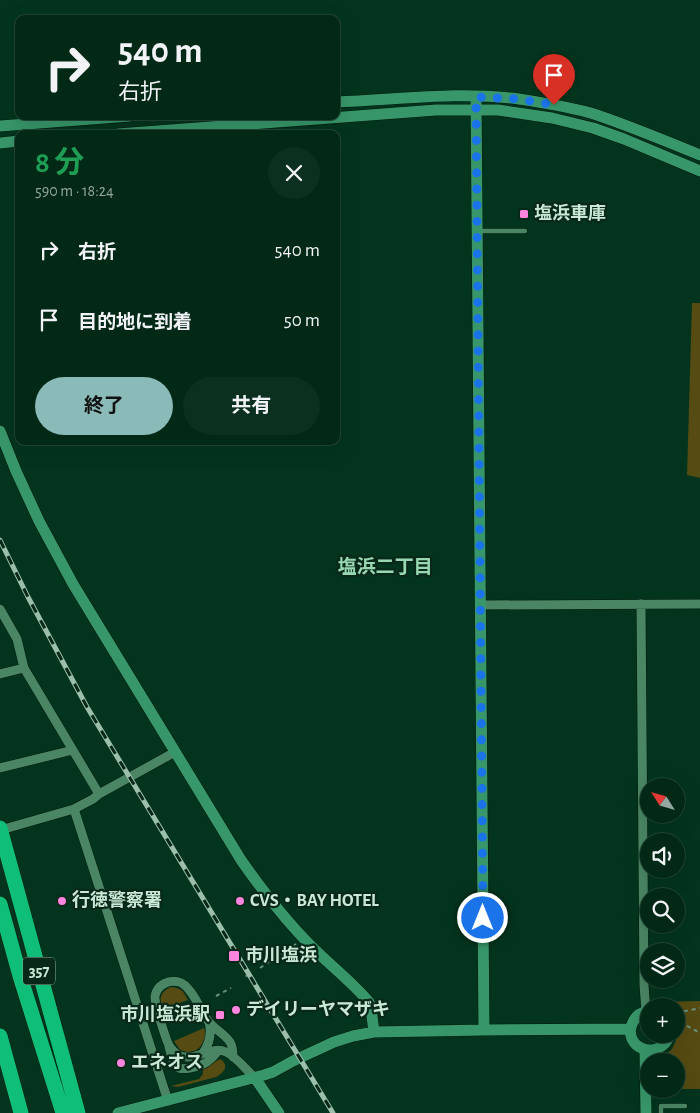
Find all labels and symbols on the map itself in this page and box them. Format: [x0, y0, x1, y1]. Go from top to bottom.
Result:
pin [533, 54, 575, 105]
place label: 塩浜車庫 [534, 203, 606, 223]
marker: 塩浜車庫 [518, 208, 530, 220]
district label: 塩浜二丁目 [337, 556, 433, 577]
north arrow [640, 778, 685, 822]
place label: 行徳警察署 [72, 889, 162, 910]
position arrow [456, 891, 508, 943]
place label: CVS・BAY HOTEL [250, 892, 379, 910]
marker: 行徳警察署 [56, 895, 68, 907]
marker: CVS・BAY HOTEL [234, 895, 246, 907]
place label: 市川塩浜 [245, 945, 317, 965]
marker: 市川塩浜 [227, 949, 241, 963]
road number: 357 [23, 958, 55, 984]
place label: デイリーヤマザキ [246, 999, 390, 1019]
place label: 市川塩浜駅 [120, 1004, 210, 1024]
marker: デイリーヤマザキ [230, 1004, 242, 1016]
marker: 市川塩浜駅 [214, 1009, 226, 1021]
place label: エネオス [131, 1053, 203, 1072]
marker: エネオス [115, 1057, 127, 1069]

